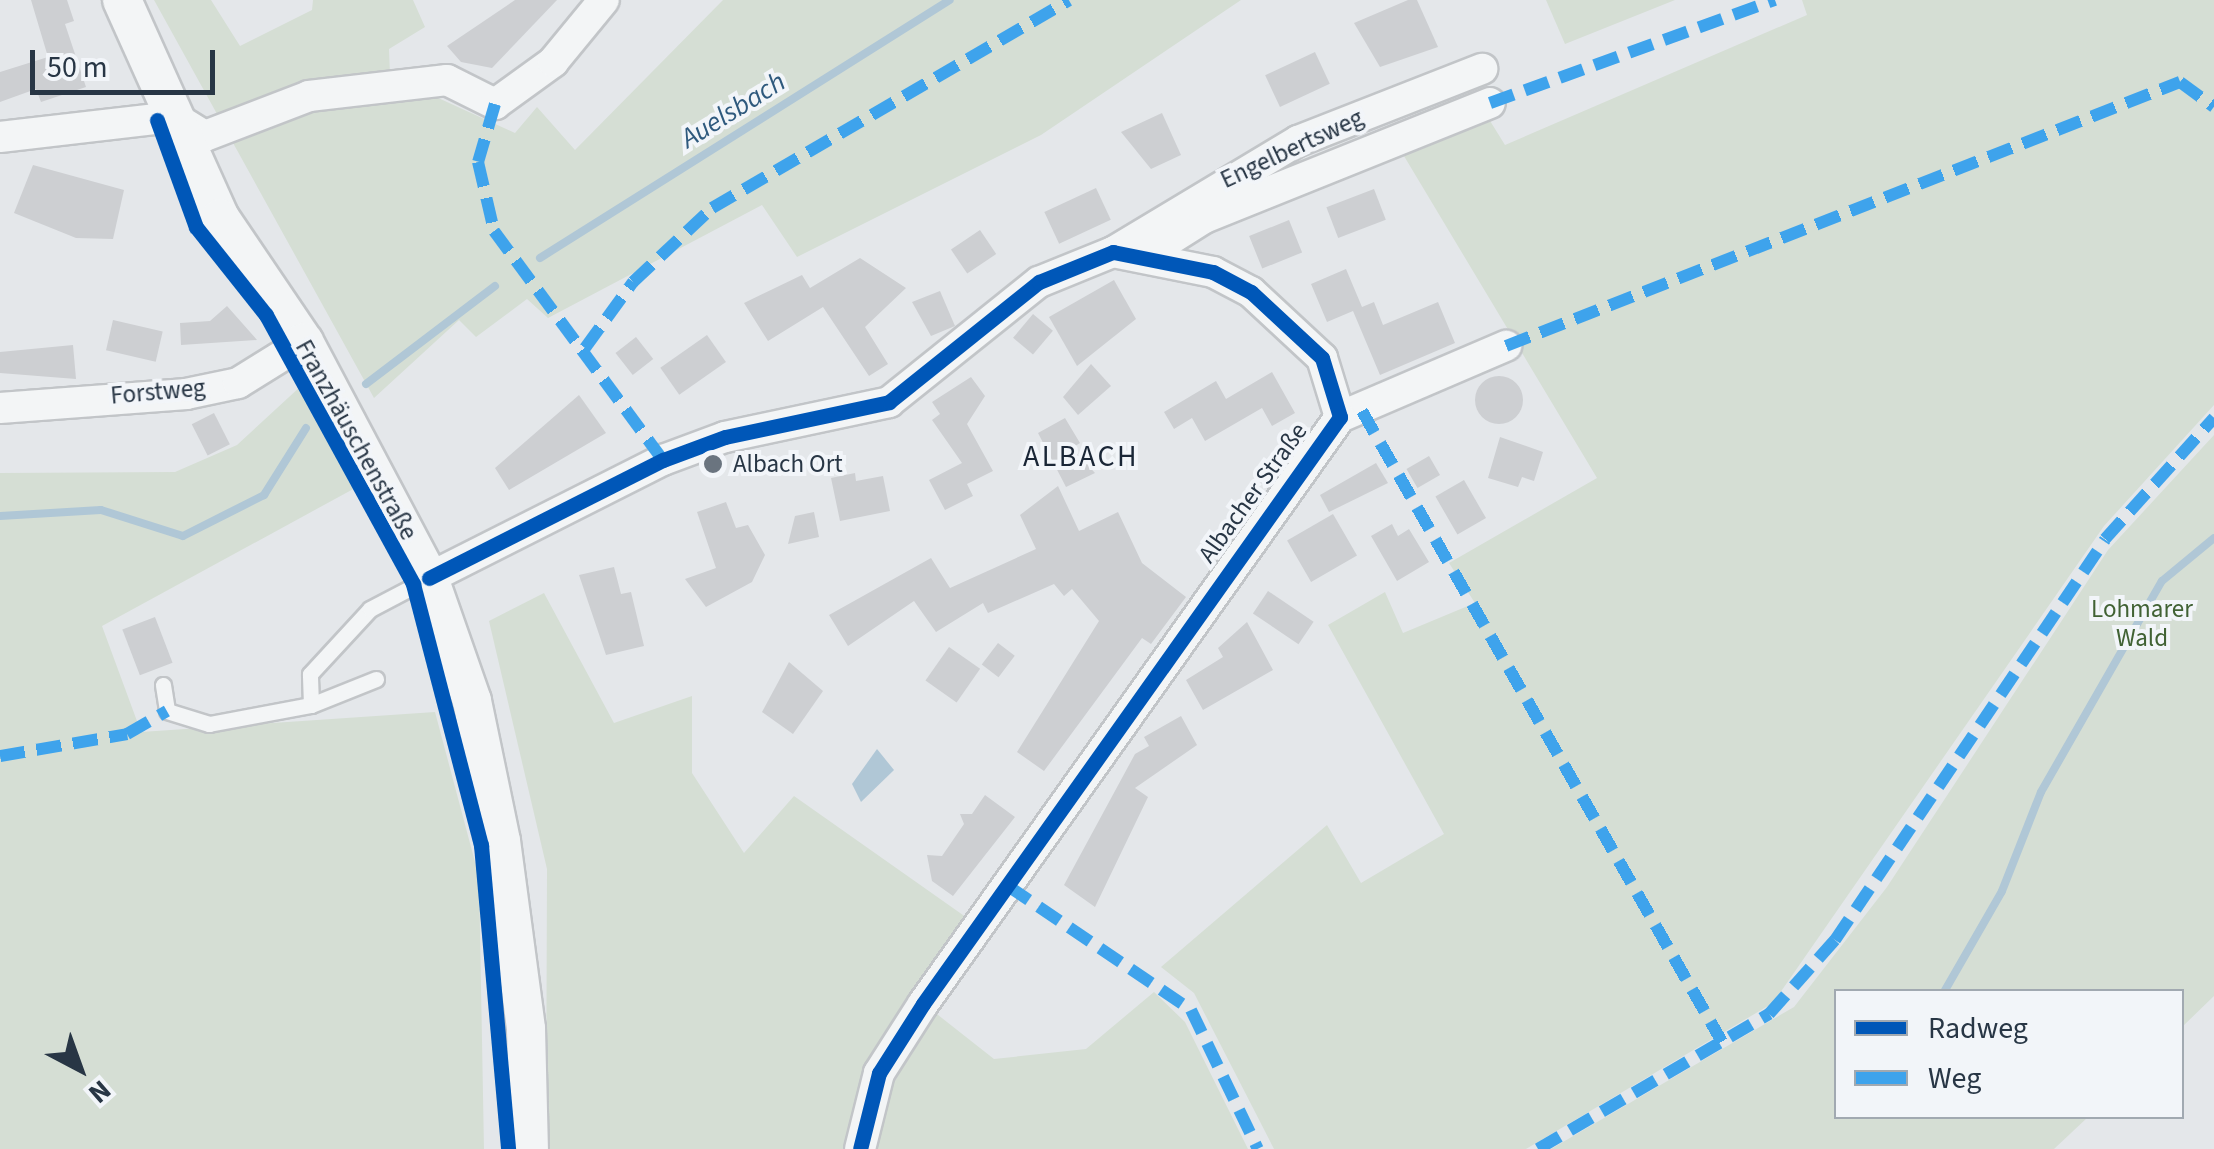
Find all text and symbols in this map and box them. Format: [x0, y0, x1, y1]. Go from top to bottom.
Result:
scale bar [35, 30, 220, 92]
text: 50 m [47, 46, 108, 89]
water label: Auelsbach [674, 65, 792, 155]
street label: Engelbertsweg [1216, 103, 1368, 195]
street label: Franzhäuschenstraße [289, 335, 423, 545]
street label: Forstweg [109, 373, 207, 411]
street label: Albacher Straße [1192, 417, 1314, 569]
district label: ALBACH [1023, 439, 1139, 475]
place label: Albach Ort [733, 449, 843, 479]
marker: Albach Ort [702, 453, 724, 475]
park label: Lohmarer Wald [2091, 595, 2193, 654]
legend [1834, 989, 2184, 1119]
text: Radweg [1928, 1007, 2028, 1050]
north arrow [30, 1019, 130, 1119]
text: Weg [1928, 1057, 1981, 1100]
text: N [80, 1070, 120, 1113]

